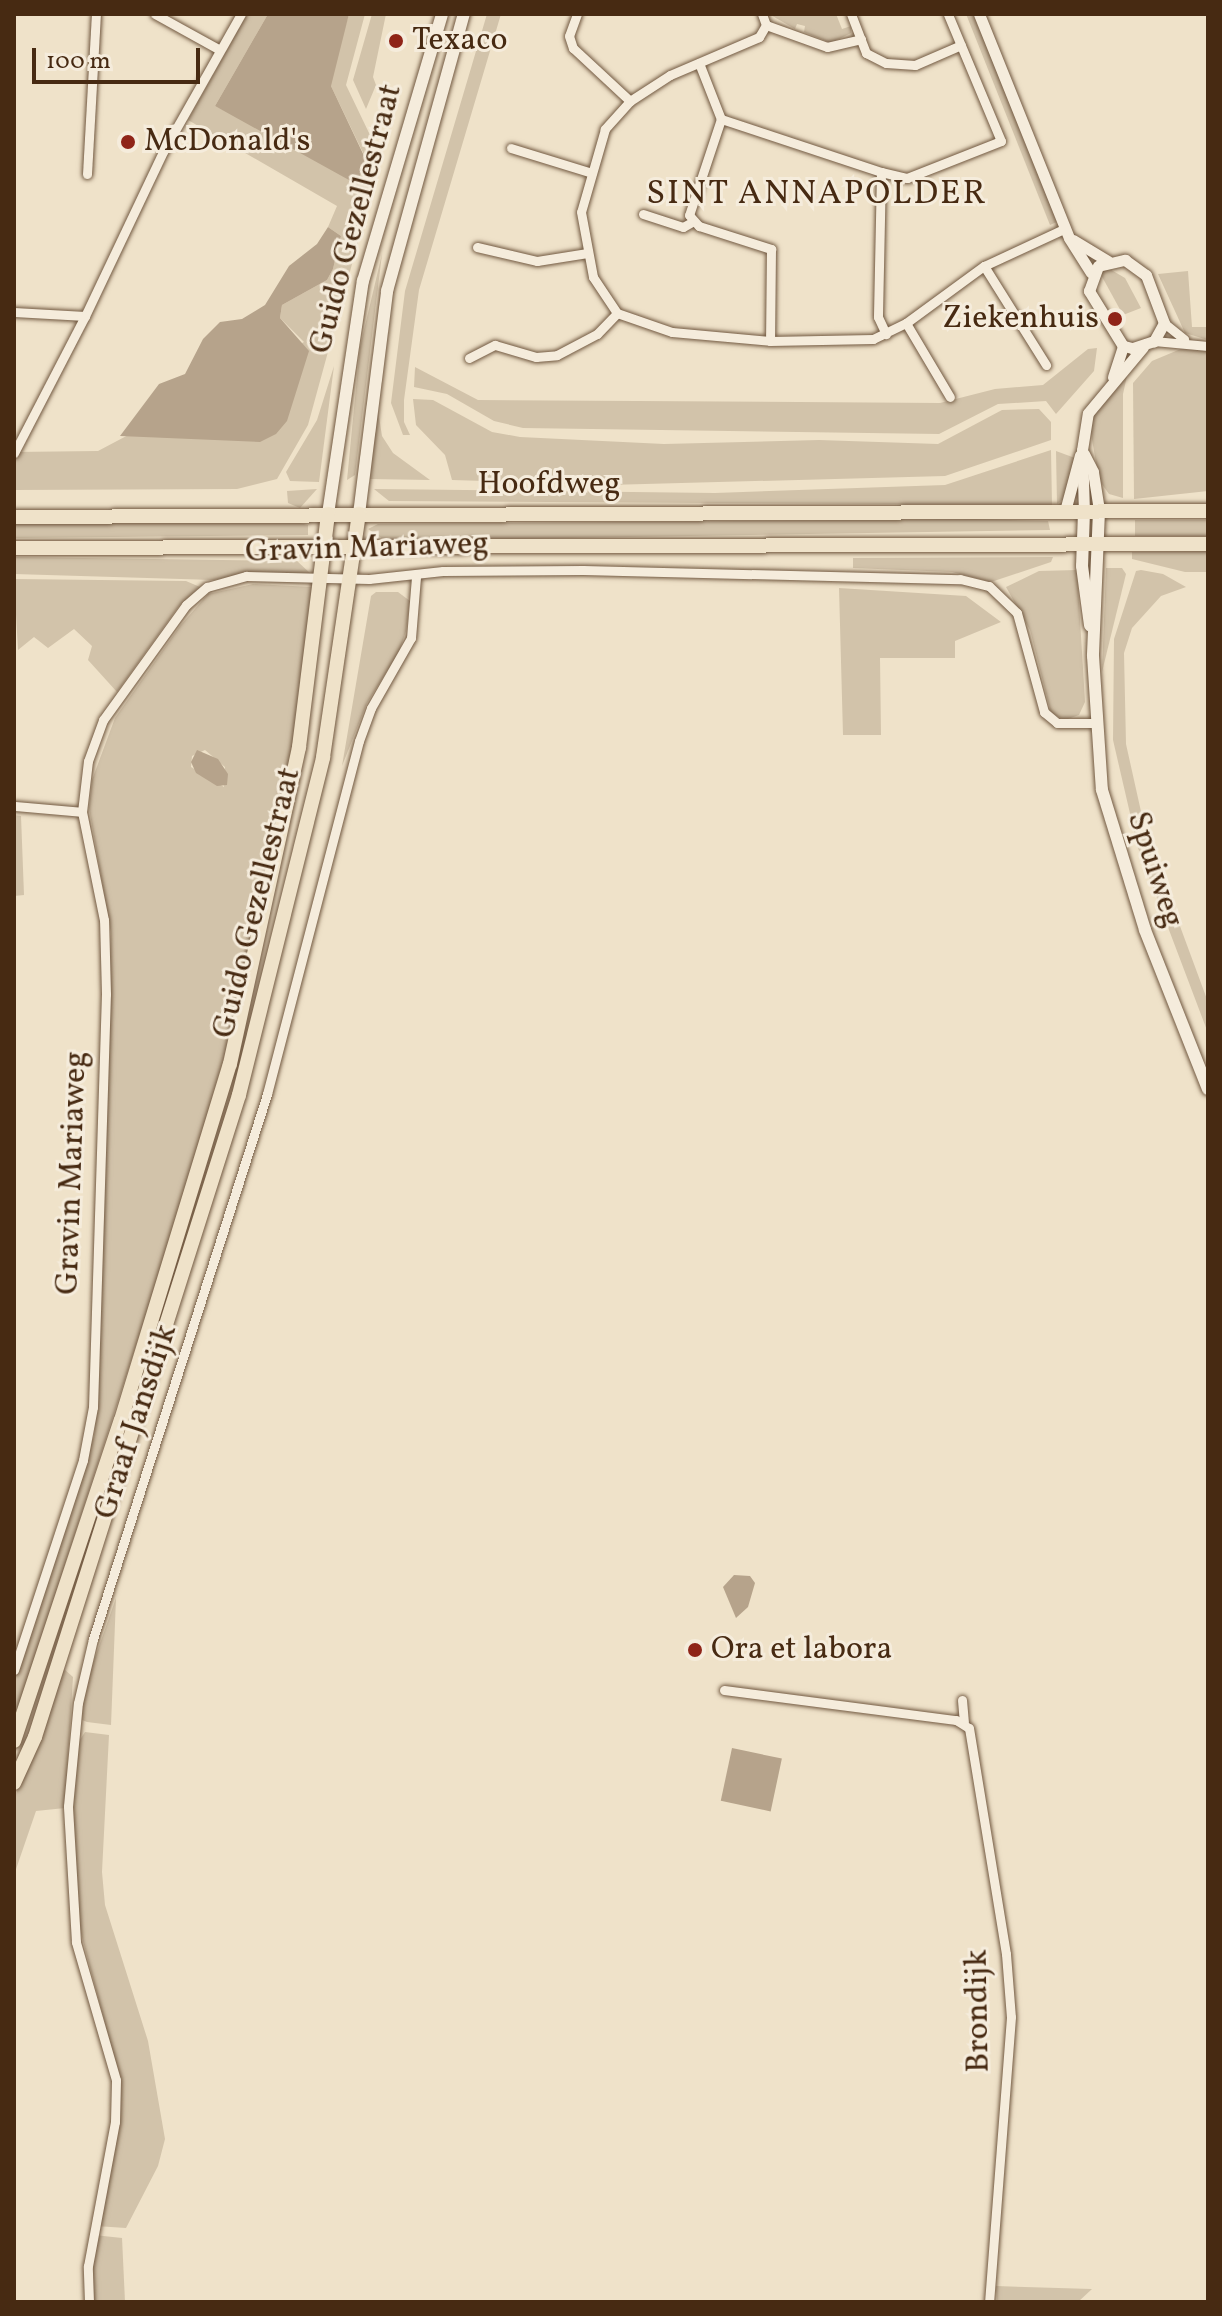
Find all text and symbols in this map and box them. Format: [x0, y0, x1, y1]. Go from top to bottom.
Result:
place label: Texaco [412, 22, 508, 60]
scale bar [36, 32, 204, 82]
marker: Texaco [387, 32, 405, 50]
text: 100 m [46, 45, 111, 79]
street label: Guido Gezellestraat [303, 80, 411, 358]
place label: McDonald's [144, 123, 311, 161]
marker: McDonald's [119, 133, 137, 151]
district label: SINT ANNAPOLDER [646, 175, 988, 215]
place label: Ziekenhuis [942, 300, 1099, 338]
marker: Ziekenhuis [1106, 310, 1124, 328]
street label: Hoofdweg [477, 466, 621, 504]
street label: Gravin Mariaweg [245, 526, 489, 572]
street label: Guido Gezellestraat [206, 764, 310, 1042]
street label: Spuiweg [1117, 807, 1191, 933]
street label: Gravin Mariaweg [50, 1051, 96, 1295]
street label: Graaf Jansdijk [88, 1321, 186, 1523]
place label: Ora et labora [711, 1631, 892, 1669]
marker: Ora et labora [686, 1641, 704, 1659]
street label: Brondijk [959, 1949, 999, 2073]

